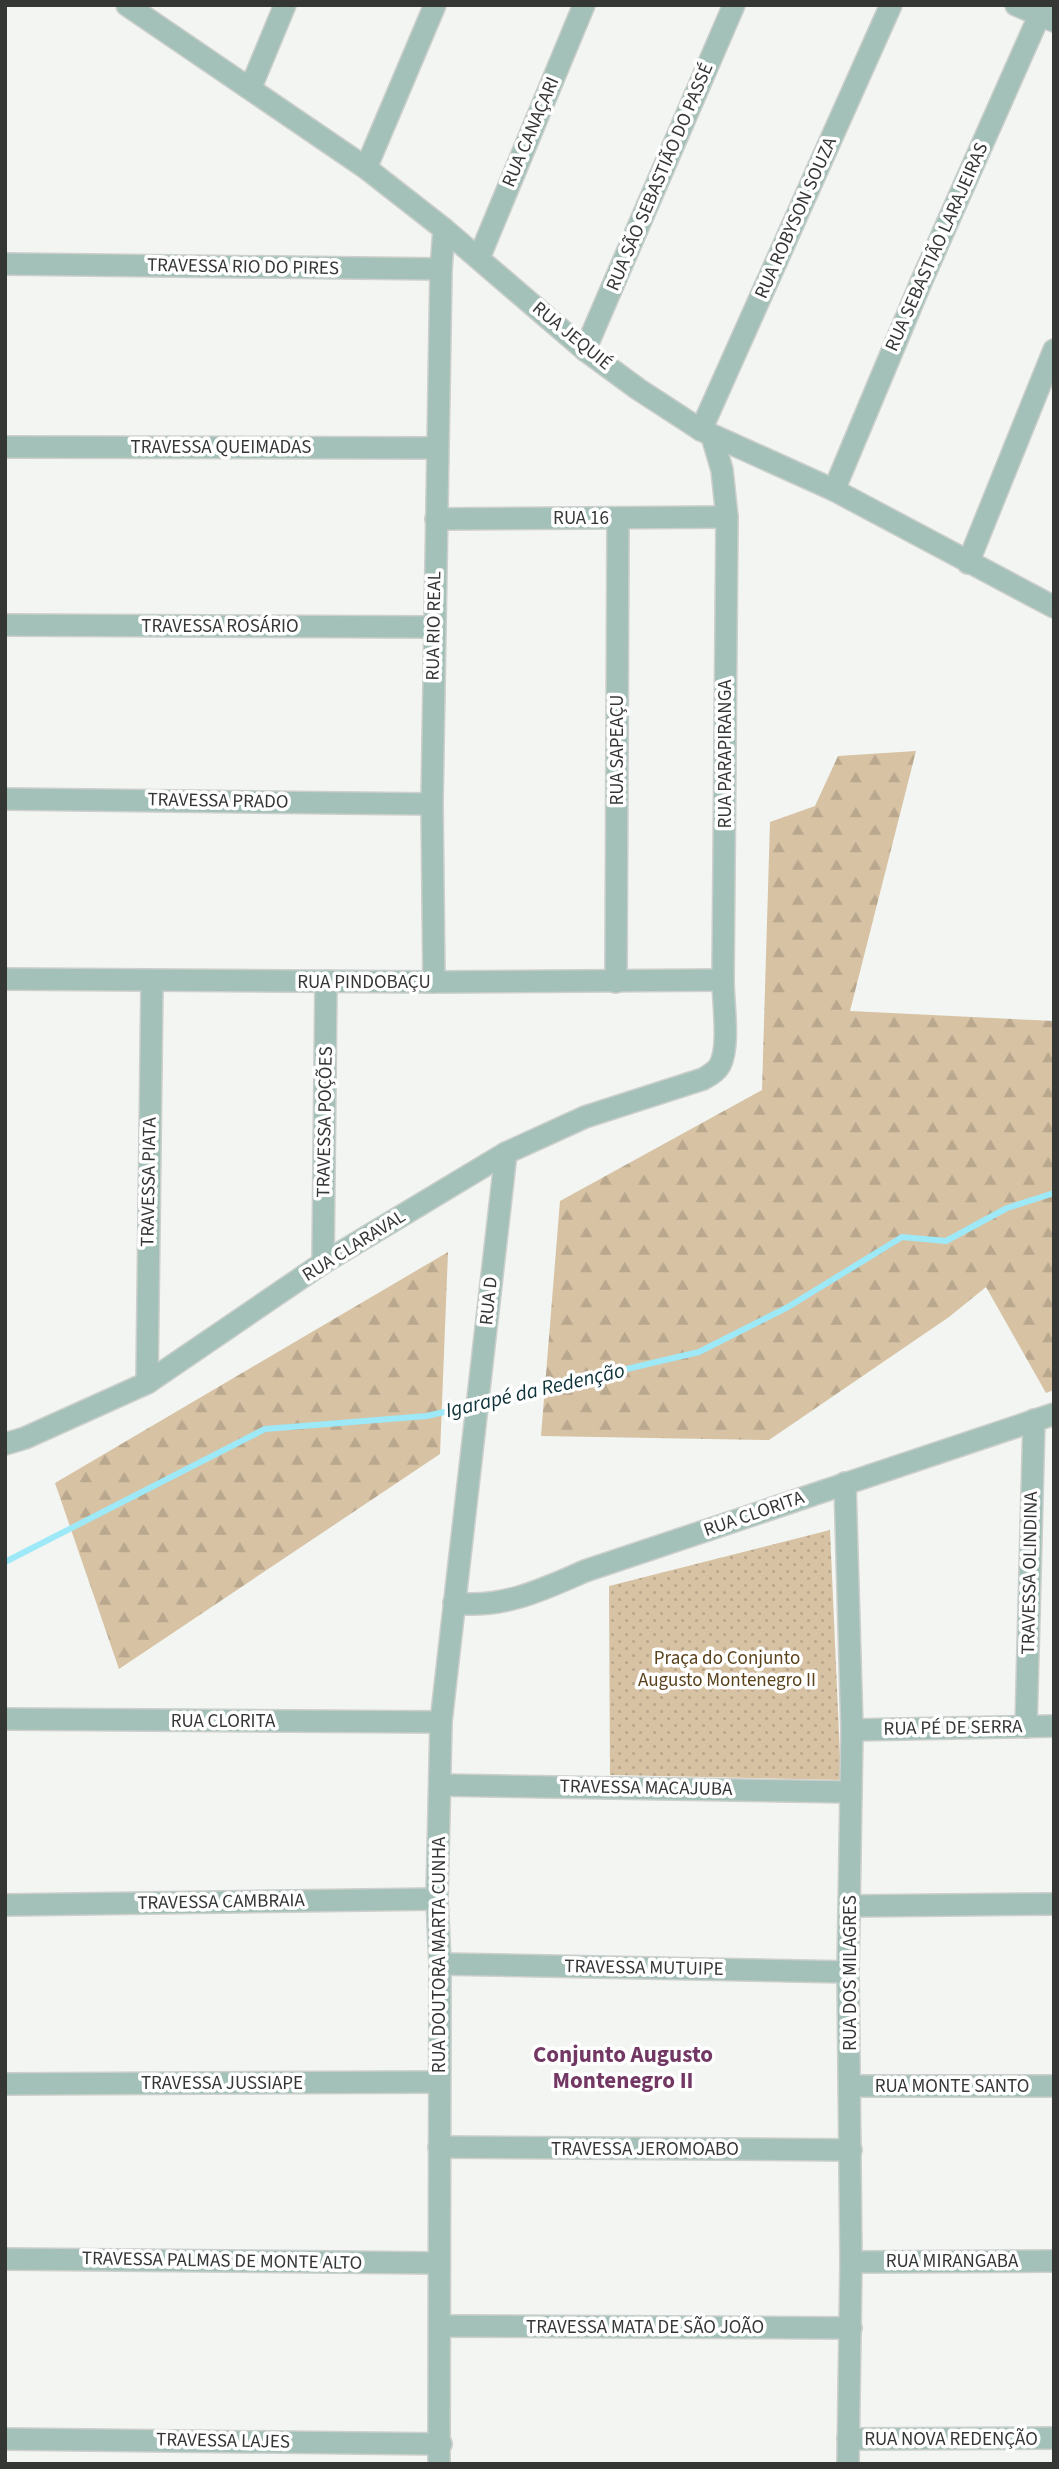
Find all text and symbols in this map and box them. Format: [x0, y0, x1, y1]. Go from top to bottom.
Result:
street label: RUA SÃO SEBASTIÃO DO PASSÉ [600, 59, 720, 295]
street label: RUA CANAÇARI [496, 73, 566, 191]
street label: RUA ROBYSON SOUZA [748, 132, 844, 303]
street label: RUA SEBASTIÃO LARAJEIRAS [879, 138, 995, 356]
street label: TRAVESSA RIO DO PIRES [147, 252, 339, 282]
street label: RUA JEQUIÉ [526, 295, 618, 377]
street label: TRAVESSA QUEIMADAS [131, 434, 311, 461]
street label: RUA 16 [553, 505, 609, 532]
street label: RUA RIO REAL [420, 571, 448, 681]
street label: TRAVESSA ROSÁRIO [141, 613, 299, 640]
street label: RUA PARAPIRANGA [712, 679, 739, 829]
street label: RUA SAPEAÇU [604, 694, 631, 806]
street label: TRAVESSA PRADO [147, 786, 289, 816]
street label: RUA PINDOBAÇU [297, 969, 431, 996]
street label: TRAVESSA POÇÕES [310, 1046, 340, 1198]
street label: TRAVESSA PIATA [134, 1116, 164, 1247]
street label: RUA CLARAVAL [297, 1203, 411, 1289]
street label: RUA D [473, 1275, 505, 1327]
water label: Igarapé da Redenção [443, 1355, 627, 1425]
street label: RUA CLORITA [700, 1484, 808, 1544]
street label: TRAVESSA OLINDINA [1015, 1490, 1045, 1655]
park label: Praça do Conjunto Augusto Montenegro II [638, 1645, 816, 1694]
street label: RUA CLORITA [171, 1708, 276, 1735]
street label: RUA PÉ DE SERRA [883, 1713, 1023, 1743]
street label: TRAVESSA MACAJUBA [559, 1773, 733, 1803]
street label: RUA DOUTORA MARTA CUNHA [426, 1836, 453, 2073]
street label: TRAVESSA CAMBRAIA [137, 1887, 306, 1917]
street label: RUA DOS MILAGRES [837, 1895, 864, 2051]
street label: TRAVESSA MUTUIPE [564, 1953, 724, 1983]
district label: Conjunto Augusto Montenegro II [533, 2038, 713, 2097]
street label: TRAVESSA JUSSIAPE [141, 2070, 303, 2097]
street label: RUA MONTE SANTO [875, 2073, 1029, 2100]
street label: TRAVESSA JEROMOABO [551, 2136, 739, 2163]
street label: TRAVESSA PALMAS DE MONTE ALTO [82, 2245, 362, 2277]
street label: RUA MIRANGABA [886, 2248, 1019, 2275]
street label: TRAVESSA MATA DE SÃO JOÃO [526, 2314, 764, 2341]
street label: TRAVESSA LAJES [156, 2426, 290, 2456]
street label: RUA NOVA REDENÇÃO [864, 2426, 1038, 2453]

